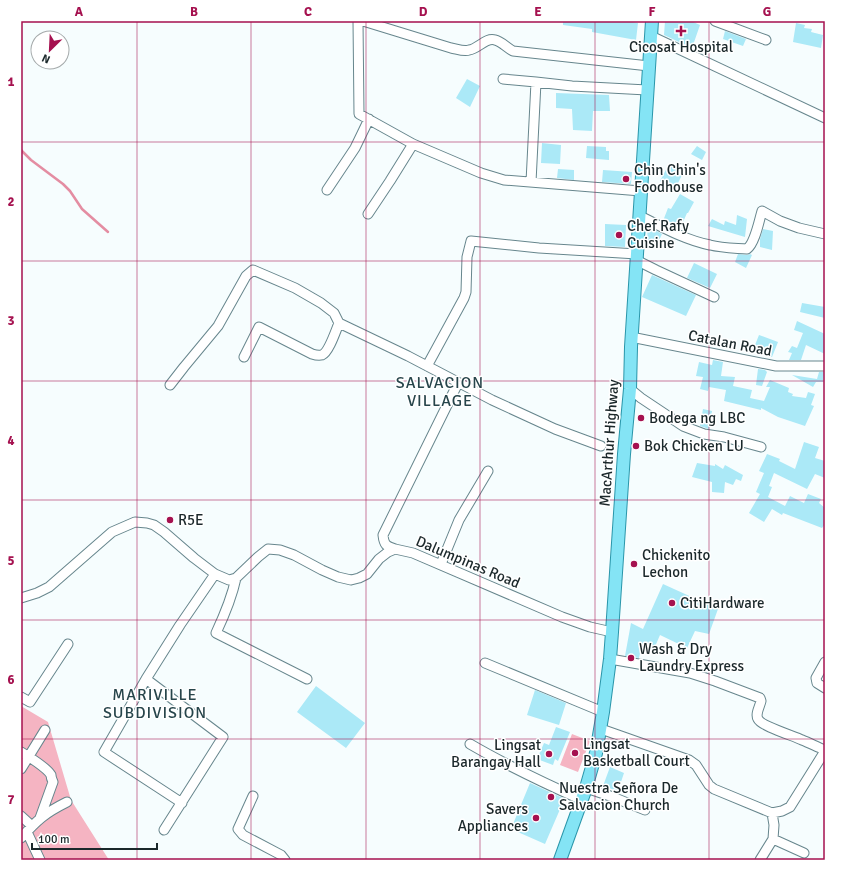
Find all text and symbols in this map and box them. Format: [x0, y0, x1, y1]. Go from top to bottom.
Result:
text: A [75, 4, 84, 20]
text: B [190, 4, 198, 20]
text: C [304, 4, 312, 20]
text: D [419, 4, 428, 20]
text: E [534, 4, 542, 20]
text: F [649, 4, 656, 20]
text: G [763, 4, 771, 20]
marker: Cicosat Hospital [675, 25, 687, 37]
north arrow [30, 30, 70, 70]
place label: Cicosat Hospital [629, 38, 733, 56]
text: N [40, 51, 52, 66]
text: 1 [7, 74, 15, 90]
place label: Chin Chin's Foodhouse [634, 161, 706, 196]
marker: Chin Chin's Foodhouse [621, 174, 631, 184]
text: 2 [7, 194, 15, 210]
place label: Chef Rafy Cuisine [627, 217, 689, 252]
marker: Chef Rafy Cuisine [614, 230, 624, 240]
text: 3 [7, 313, 15, 329]
street label: Catalan Road [687, 326, 773, 360]
district label: SALVACION VILLAGE [396, 373, 484, 411]
street label: MacArthur Highway [596, 379, 622, 507]
place label: Bodega ng LBC [649, 409, 745, 427]
marker: Bodega ng LBC [636, 413, 646, 423]
text: 4 [7, 433, 15, 449]
place label: Bok Chicken LU [644, 437, 744, 455]
marker: Bok Chicken LU [631, 441, 641, 451]
place label: R5E [178, 511, 204, 529]
marker: R5E [165, 515, 175, 525]
street label: Dalumpinas Road [413, 532, 523, 592]
place label: Chickenito Lechon [642, 546, 710, 581]
text: 5 [7, 553, 15, 569]
marker: Chickenito Lechon [629, 559, 639, 569]
place label: CitiHardware [680, 594, 765, 612]
marker: CitiHardware [667, 598, 677, 608]
place label: Wash & Dry Laundry Express [639, 640, 744, 675]
marker: Wash & Dry Laundry Express [626, 653, 636, 663]
text: 6 [7, 672, 15, 688]
district label: MARIVILLE SUBDIVISION [103, 685, 207, 723]
place label: Lingsat Basketball Court [583, 735, 690, 770]
place label: Lingsat Barangay Hall [451, 736, 541, 771]
marker: Lingsat Basketball Court [570, 748, 580, 758]
marker: Lingsat Barangay Hall [544, 749, 554, 759]
place label: Nuestra Señora De Salvacion Church [559, 779, 678, 814]
text: 7 [7, 792, 15, 808]
marker: Nuestra Señora De Salvacion Church [546, 792, 556, 802]
place label: Savers Appliances [458, 800, 528, 835]
marker: Savers Appliances [531, 813, 541, 823]
scale bar [32, 825, 157, 851]
text: 100 m [38, 832, 70, 847]

